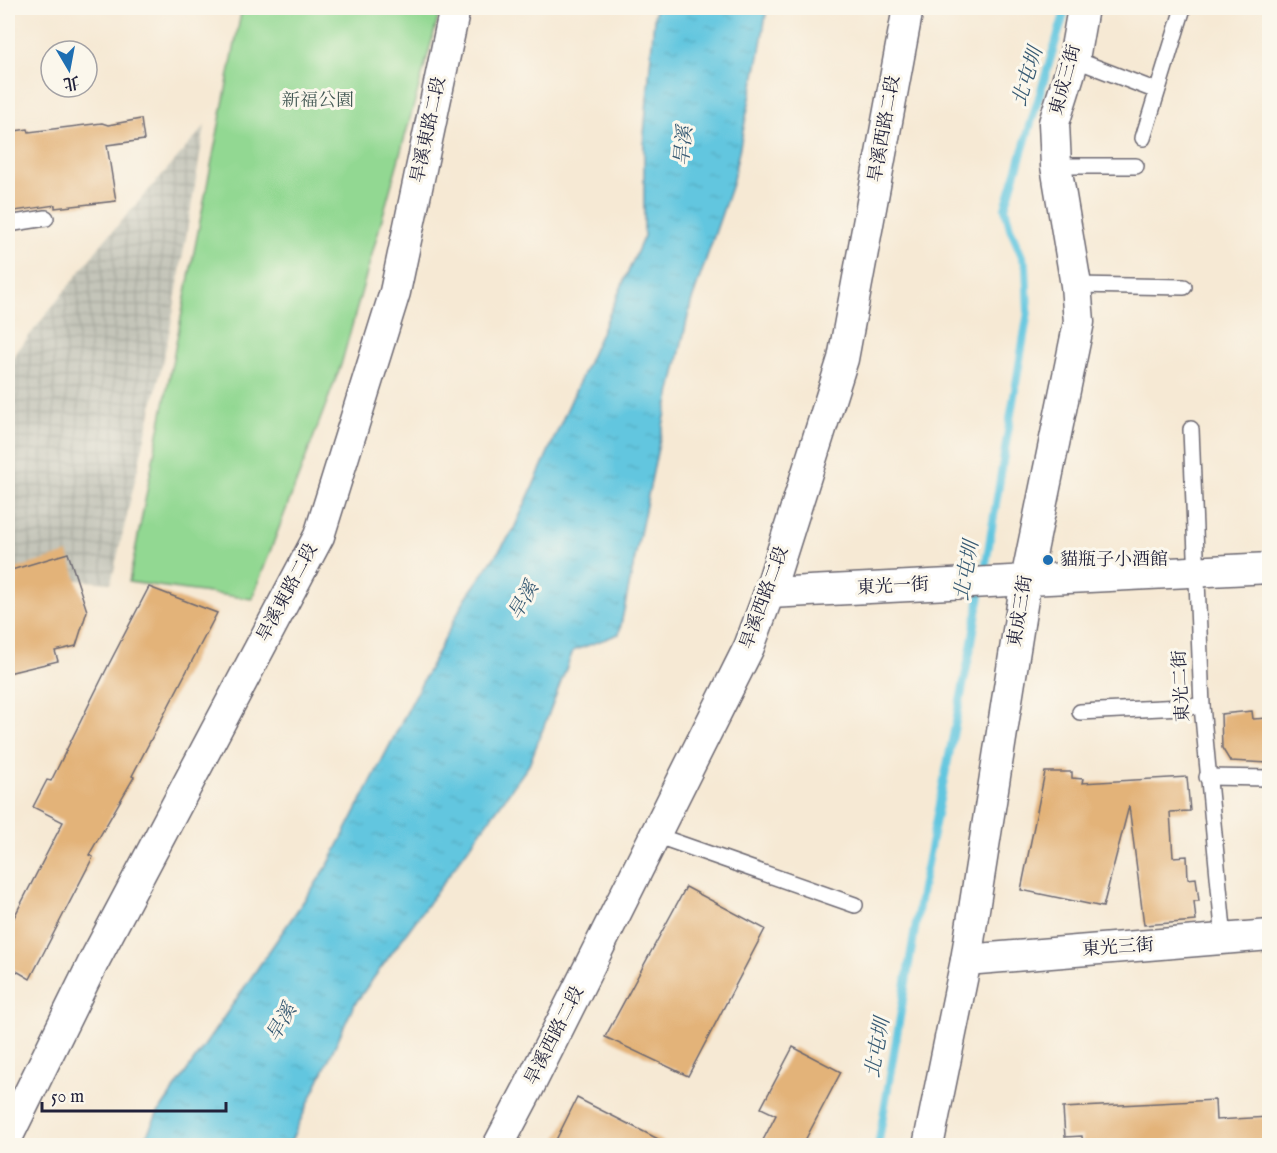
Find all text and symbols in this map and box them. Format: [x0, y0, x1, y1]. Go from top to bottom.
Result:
north arrow [39, 39, 99, 99]
water label: 北屯圳 [1007, 42, 1050, 109]
street label: 東成三街 [1046, 42, 1086, 118]
text: 北 [62, 71, 81, 93]
street label: 旱溪西路二段 [864, 74, 906, 184]
street label: 旱溪東路二段 [407, 75, 451, 185]
park label: 新福公園 [282, 90, 354, 113]
water label: 旱溪 [669, 123, 699, 167]
water label: 北屯圳 [949, 536, 985, 603]
street label: 旱溪東路二段 [252, 540, 324, 646]
street label: 旱溪西路二段 [736, 543, 794, 653]
place label: 貓瓶子小酒館 [1060, 549, 1168, 572]
marker: 貓瓶子小酒館 [1041, 553, 1055, 567]
street label: 東光一街 [856, 574, 930, 600]
street label: 東成三街 [1004, 574, 1038, 648]
water label: 旱溪 [503, 576, 546, 625]
street label: 東光二街 [1169, 649, 1195, 723]
street label: 東光三街 [1081, 934, 1155, 962]
street label: 旱溪西路二段 [520, 983, 590, 1089]
water label: 旱溪 [261, 998, 304, 1047]
water label: 北屯圳 [860, 1013, 896, 1080]
scale bar [42, 1075, 226, 1113]
text: 50 m [51, 1086, 84, 1109]

